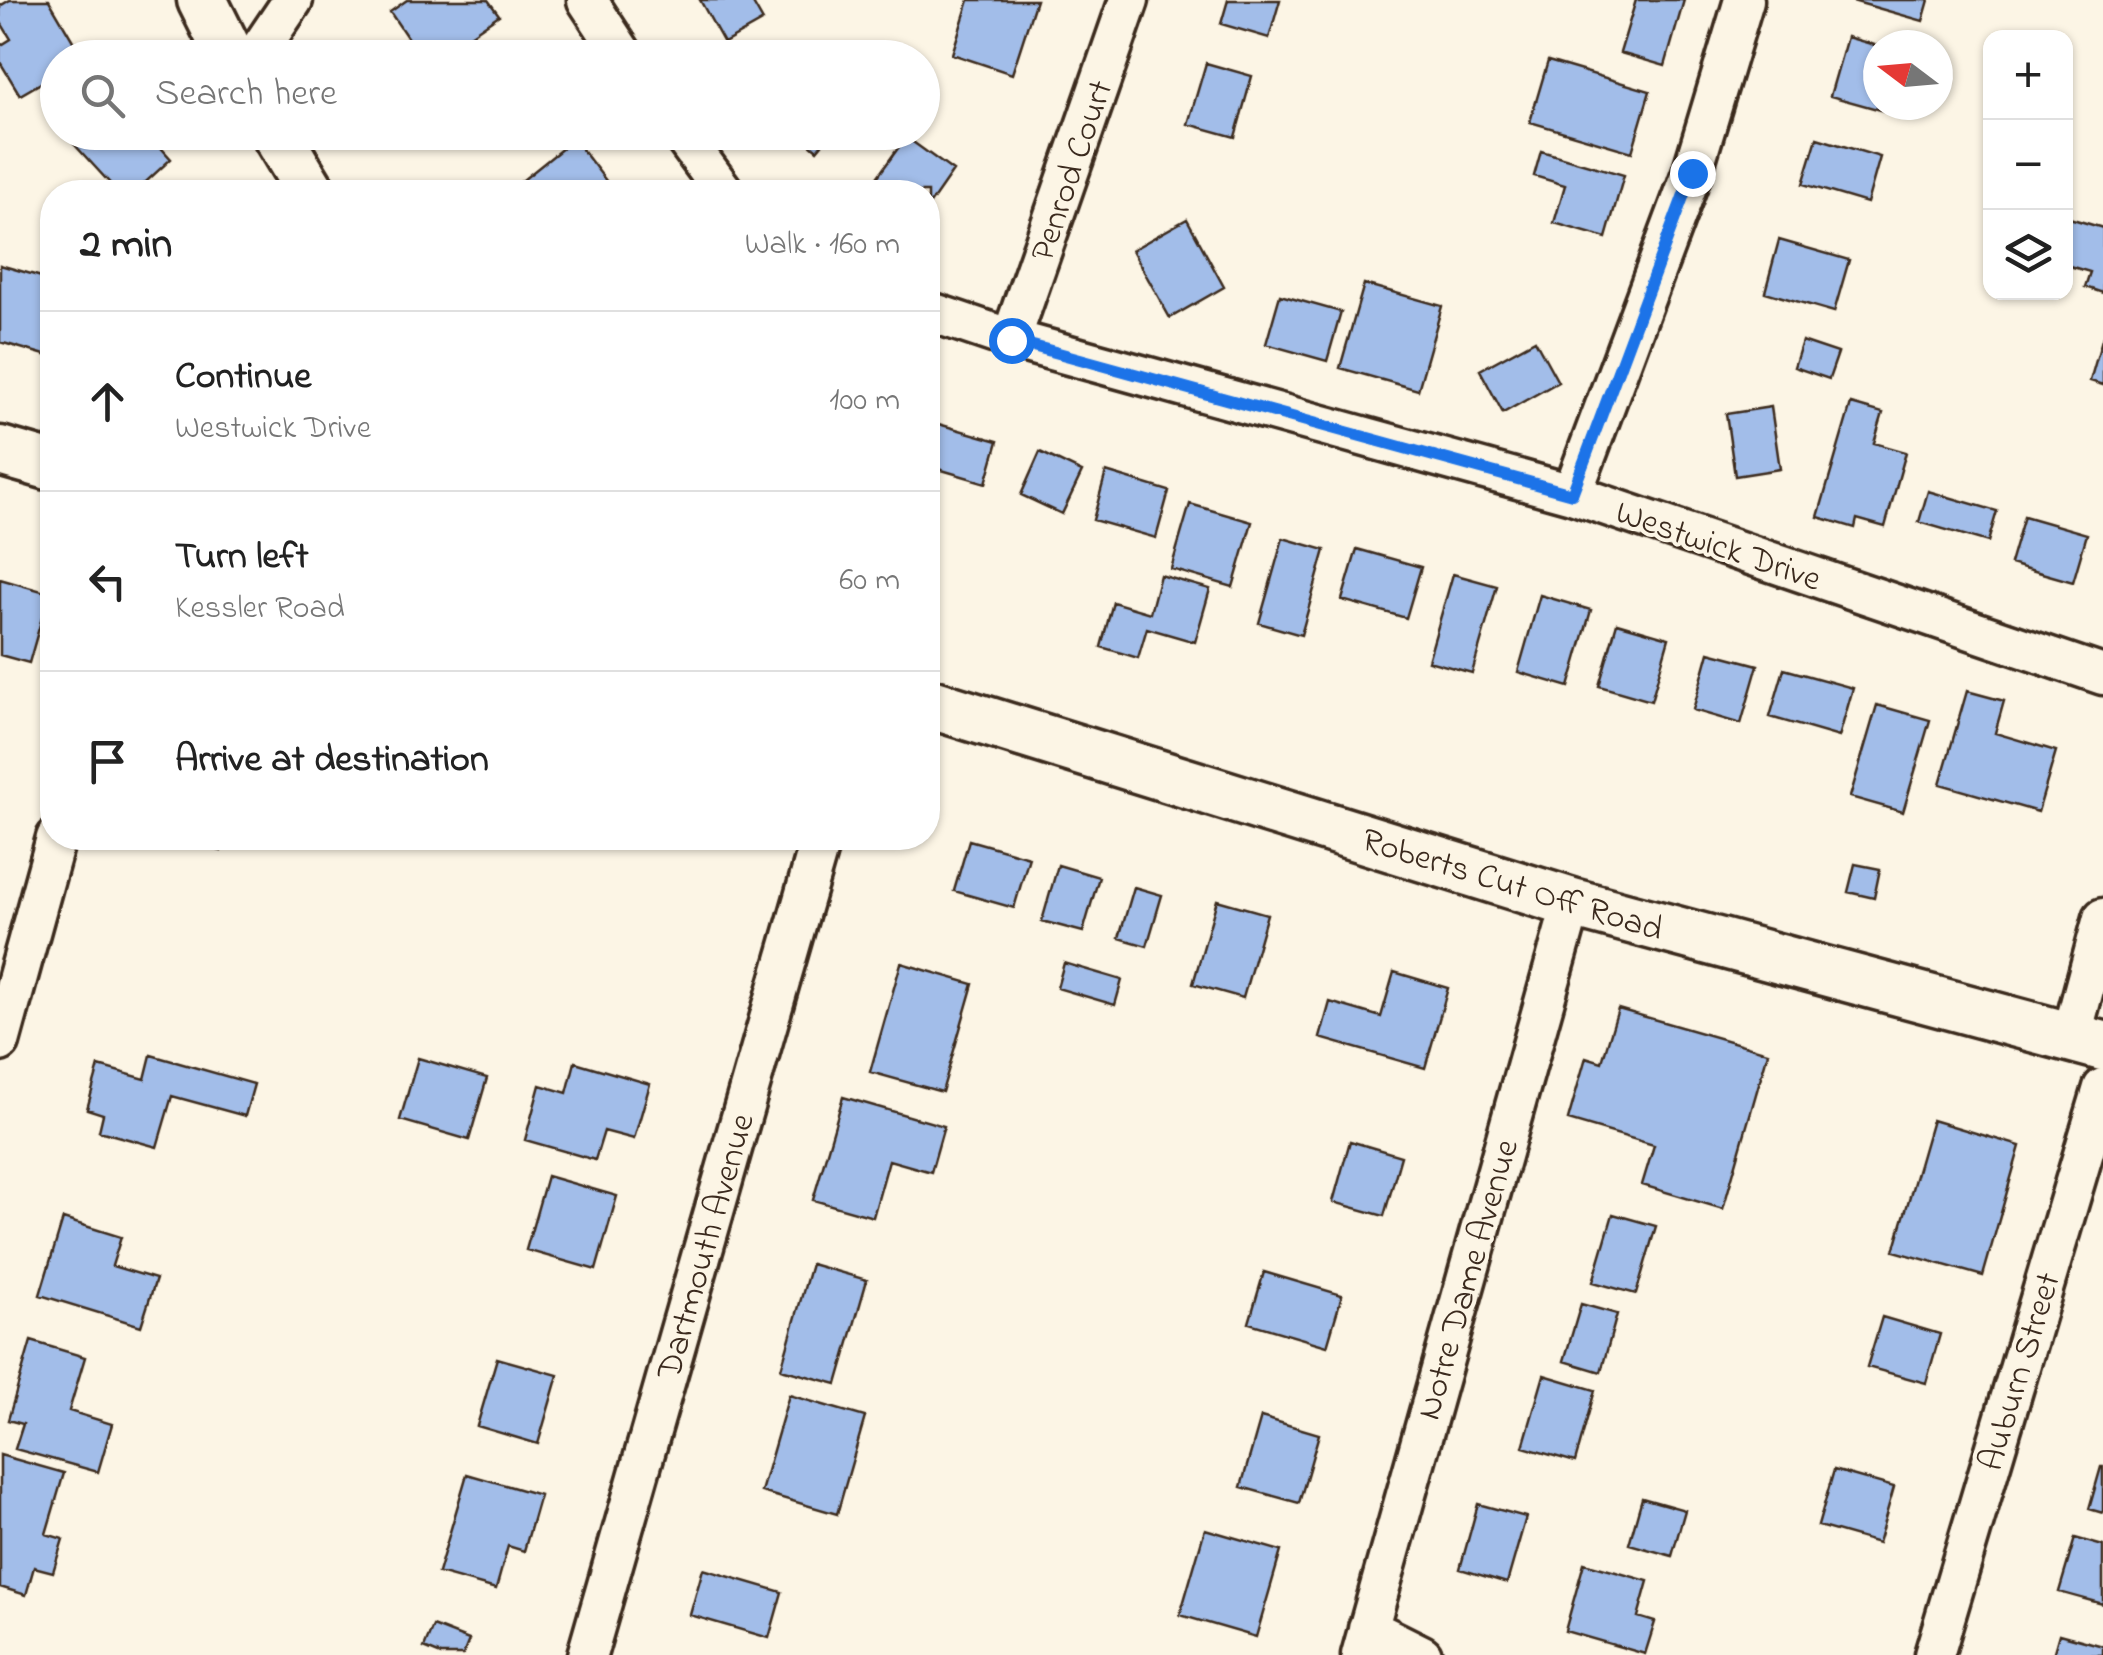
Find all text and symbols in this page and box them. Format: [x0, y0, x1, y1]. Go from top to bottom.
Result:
north arrow [1863, 30, 1953, 120]
map controls [1983, 30, 2073, 300]
button: + [1983, 30, 2073, 120]
search box [40, 40, 940, 150]
text: Search here [155, 67, 337, 123]
icon: search [75, 68, 130, 123]
street label: Penrod Court [1019, 73, 1128, 269]
button: − [1983, 120, 2073, 210]
route end [1670, 151, 1716, 197]
button: layers [1983, 210, 2073, 300]
text: 2 min [80, 215, 172, 276]
text: Walk · 160 m [745, 222, 900, 269]
route start [989, 318, 1035, 364]
text: Continue [175, 350, 311, 406]
icon: ahead [80, 374, 135, 429]
text: 100 m [829, 378, 900, 425]
text: Westwick Drive [175, 406, 371, 453]
street label: Westwick Drive [1608, 488, 1828, 606]
text: Turn left [175, 530, 308, 586]
icon: left [80, 554, 135, 609]
text: 60 m [839, 558, 900, 605]
text: Kessler Road [175, 586, 345, 633]
text: Arrive at destination [175, 733, 489, 789]
icon: arrive [80, 734, 135, 789]
street label: Roberts Cut Off Road [1355, 816, 1669, 956]
street label: Dartmouth Avenue [645, 1108, 770, 1387]
street label: Notre Dame Avenue [1405, 1133, 1534, 1426]
street label: Auburn Street [1967, 1266, 2076, 1477]

